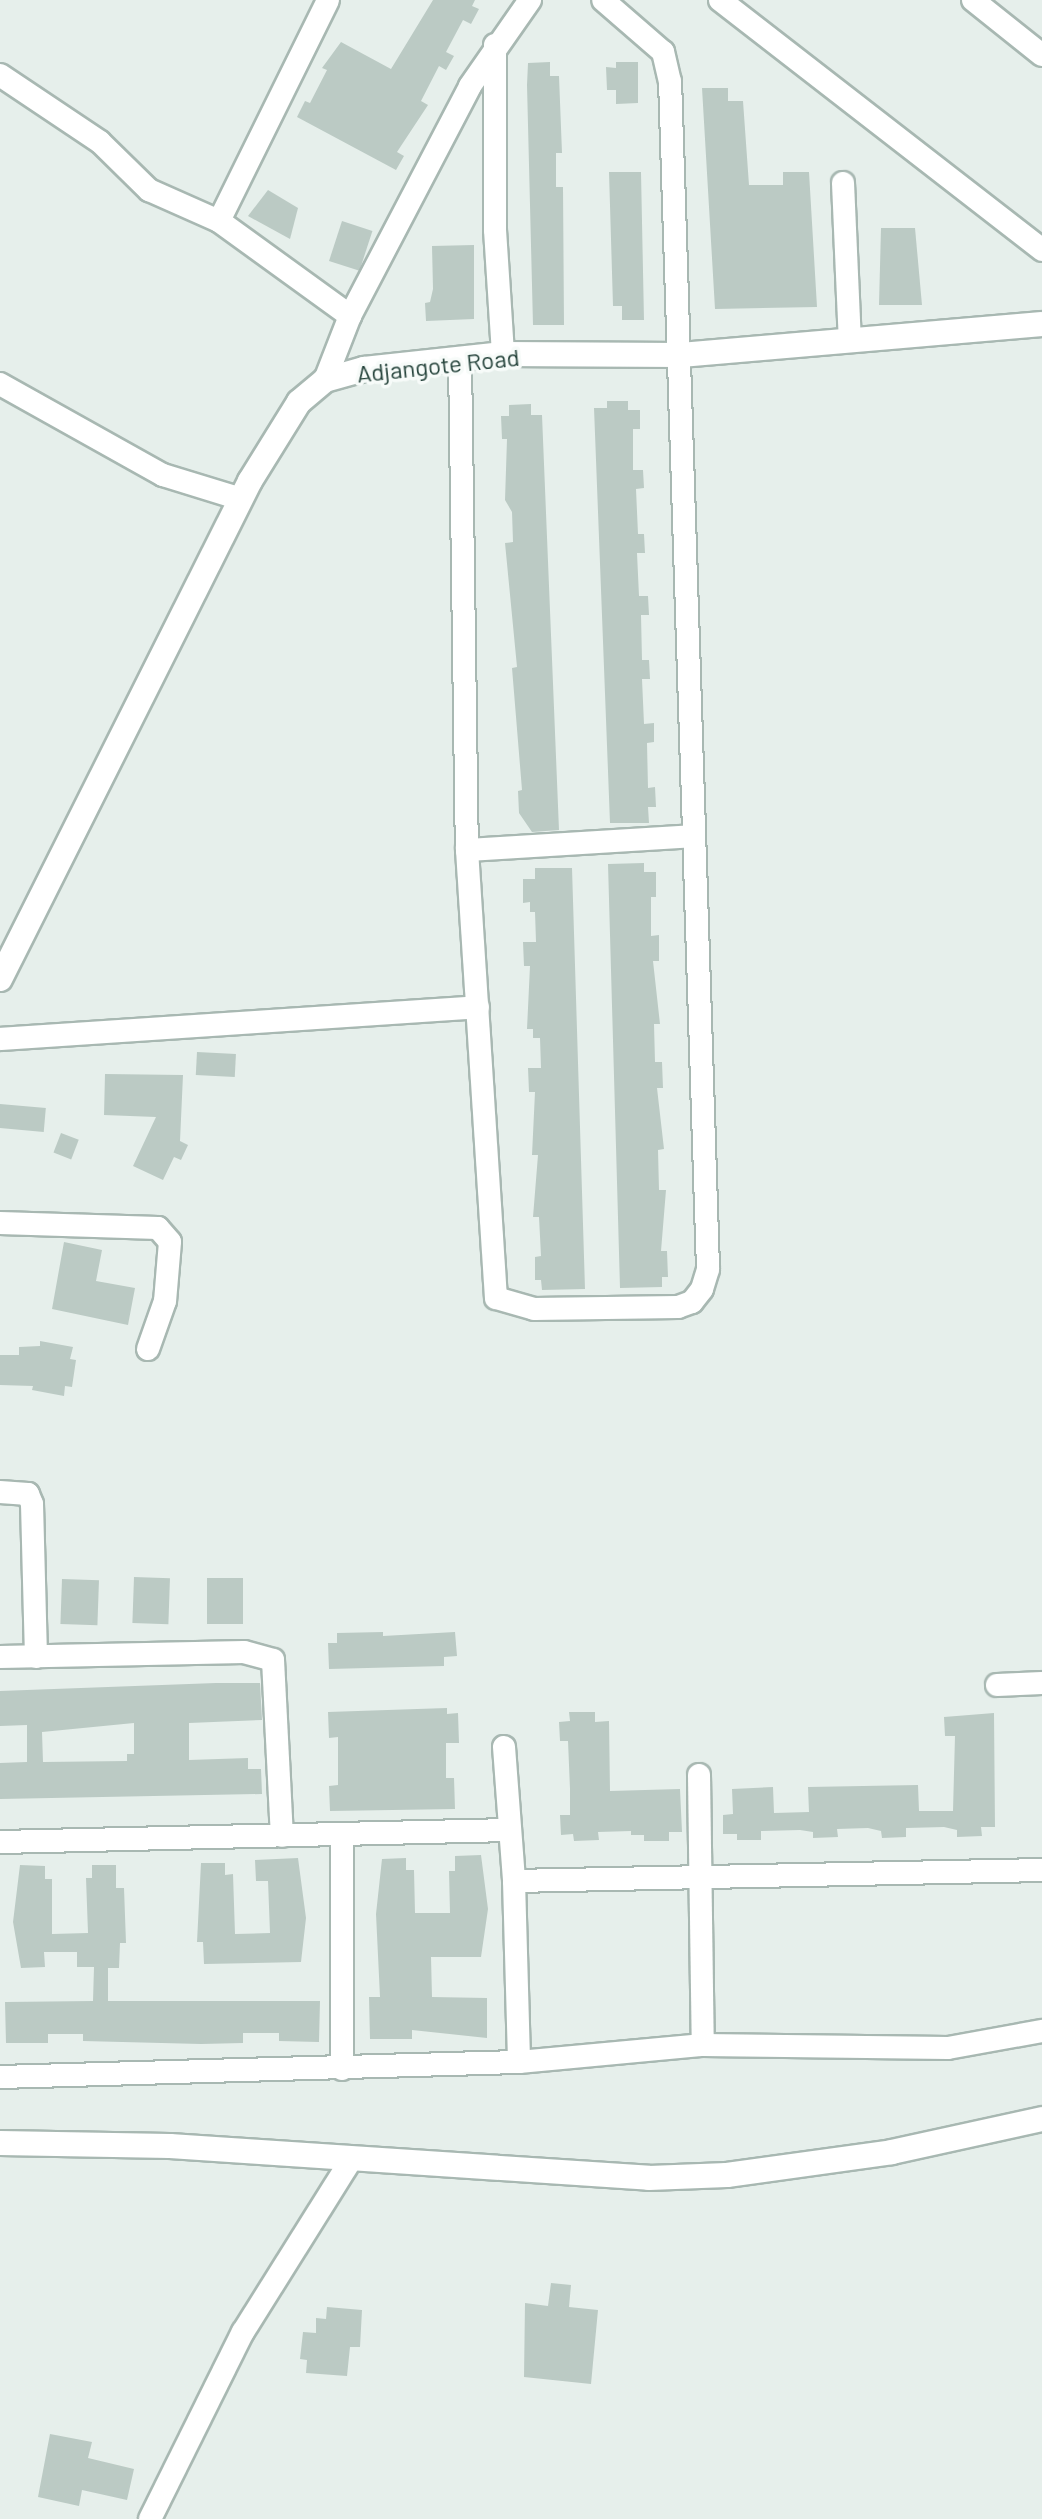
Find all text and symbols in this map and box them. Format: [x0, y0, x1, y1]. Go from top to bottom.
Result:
street label: Adjangote Road [355, 342, 521, 388]

